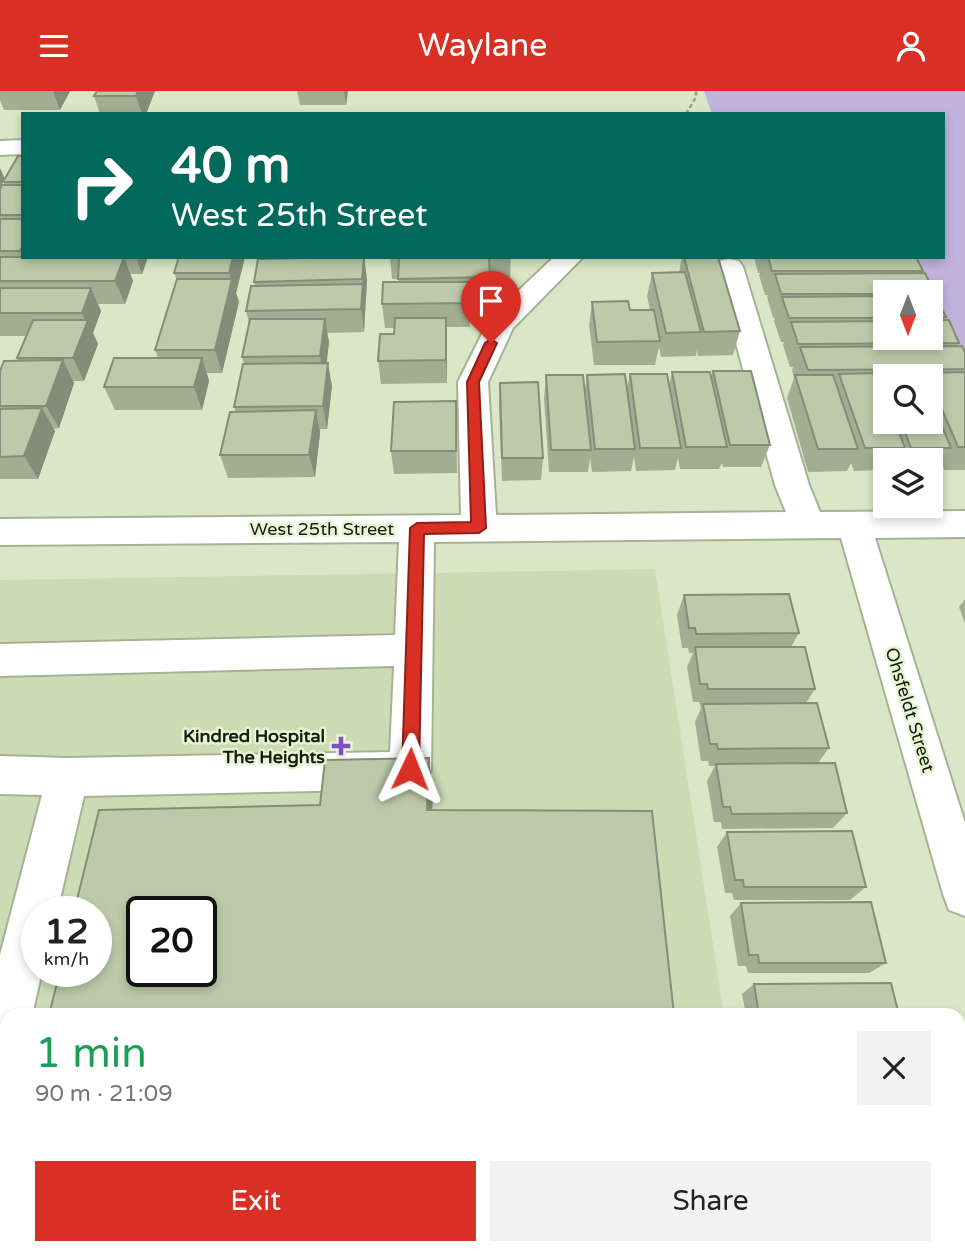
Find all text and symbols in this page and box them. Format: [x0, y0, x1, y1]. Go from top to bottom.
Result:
icon: menu [35, 27, 73, 65]
text: Waylane [418, 27, 547, 65]
icon: person [892, 27, 930, 65]
text: 40 m [171, 137, 290, 196]
icon: right [56, 140, 147, 231]
text: West 25th Street [171, 197, 427, 235]
pin [461, 271, 521, 343]
north arrow [873, 280, 943, 350]
map controls [873, 280, 943, 518]
icon: arrive [472, 282, 510, 320]
button: search [873, 364, 943, 434]
button: layers [873, 448, 943, 518]
street label: West 25th Street [250, 518, 394, 540]
street label: Ohsfeldt Street [881, 645, 939, 775]
place label: Kindred Hospital The Heights [183, 725, 325, 768]
position arrow [373, 732, 447, 806]
marker: Kindred Hospital The Heights [331, 736, 351, 756]
speed limit sign: 20 [126, 896, 217, 987]
text: 12 [45, 911, 88, 953]
text: km/h [44, 948, 89, 970]
text: 1 min [35, 1028, 147, 1079]
button: close [857, 1031, 931, 1105]
text: 90 m · 21:09 [35, 1080, 173, 1108]
button: Exit [35, 1161, 476, 1241]
button: Share [490, 1161, 931, 1241]

